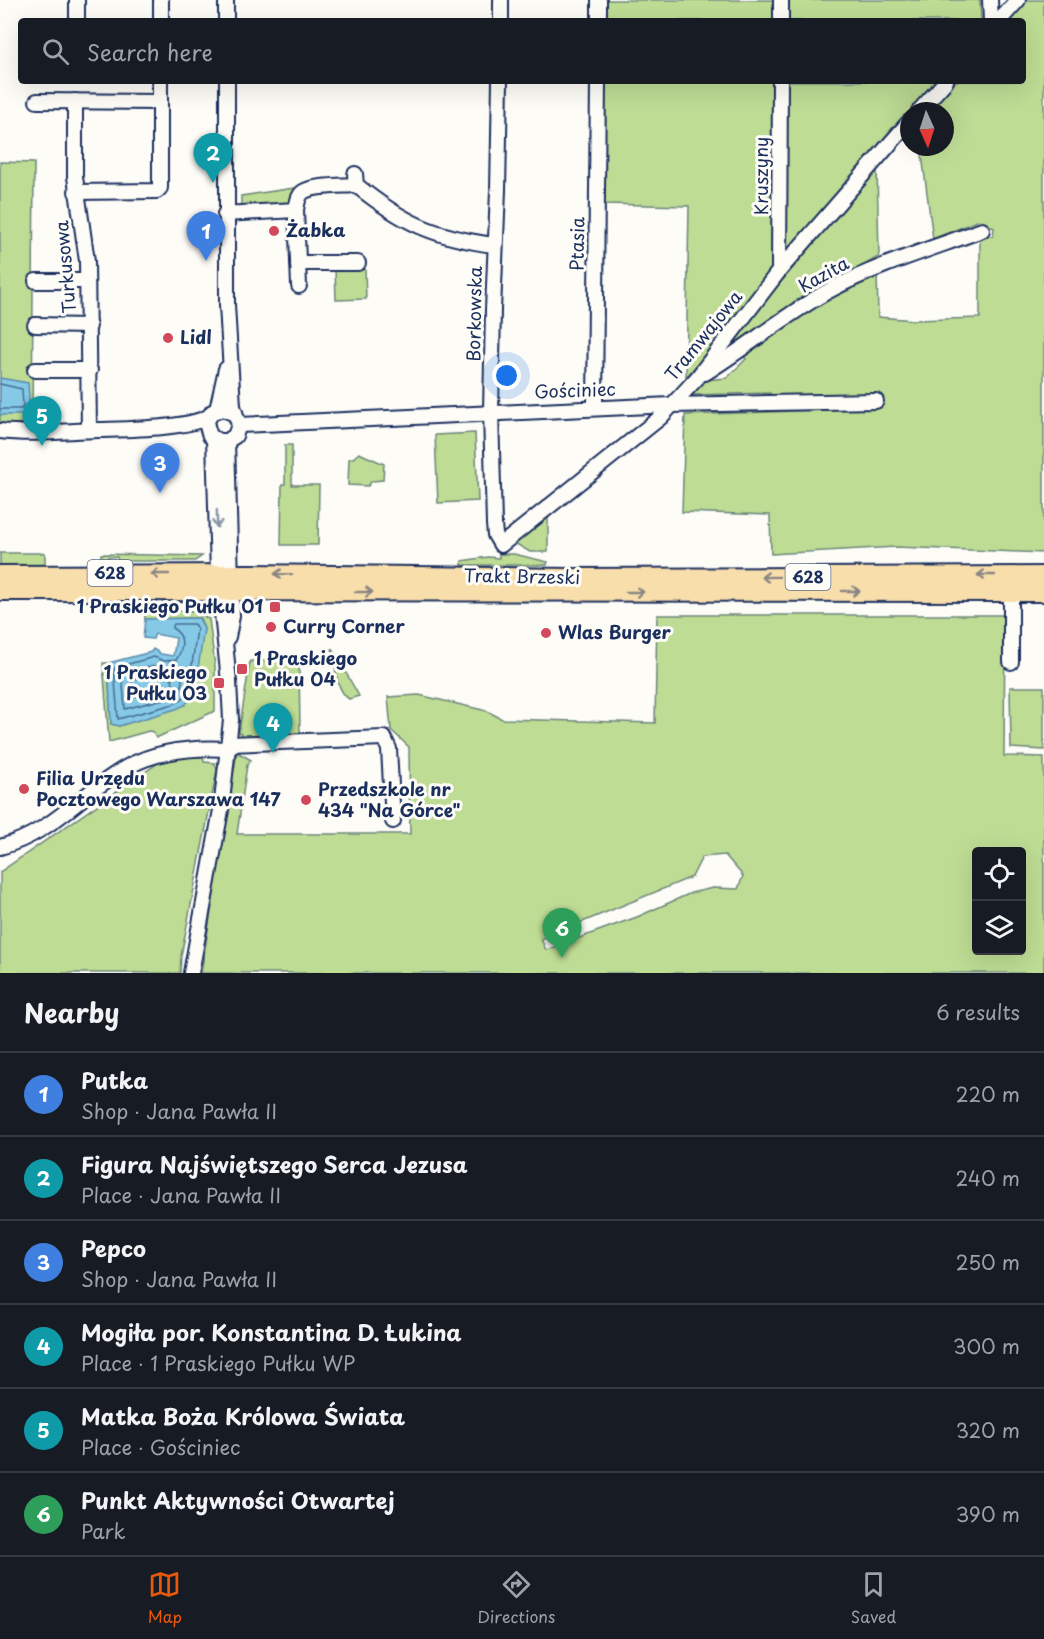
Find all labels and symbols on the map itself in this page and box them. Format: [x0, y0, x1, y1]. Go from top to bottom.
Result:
north arrow [900, 102, 954, 156]
pin: 2 [194, 134, 232, 183]
street label: Kruszyny [747, 137, 774, 215]
pin: 1 [186, 212, 226, 261]
place label: Żabka [286, 216, 345, 243]
street label: Ptasia [563, 217, 590, 271]
street label: Turkusowa [47, 219, 82, 315]
marker: Żabka [267, 224, 281, 238]
street label: Kazita [793, 248, 854, 299]
street label: Borkowska [459, 265, 488, 362]
street label: Tramwajowa [658, 283, 748, 386]
place label: Lidl [180, 323, 212, 350]
marker: Lidl [161, 331, 175, 345]
your location [492, 361, 521, 390]
street label: Gościniec [534, 375, 616, 404]
pin: 5 [22, 396, 62, 446]
pin: 3 [140, 444, 180, 493]
one-way arrow [211, 508, 223, 528]
road number: 628 [88, 560, 132, 586]
street label: Trakt Brzeski [464, 561, 580, 590]
road number: 628 [786, 564, 830, 590]
one-way arrow [150, 568, 170, 580]
one-way arrow [274, 568, 294, 580]
one-way arrow [976, 570, 996, 581]
one-way arrow [760, 571, 780, 583]
one-way arrow [840, 585, 860, 597]
one-way arrow [353, 586, 373, 598]
one-way arrow [624, 586, 644, 598]
place label: 1 Praskiego Pułku 01 [77, 592, 263, 619]
marker: 1 Praskiego Pułku 01 [268, 600, 282, 614]
place label: Curry Corner [283, 612, 405, 639]
place label: Wlas Burger [558, 618, 671, 645]
marker: Curry Corner [264, 620, 278, 634]
marker: Wlas Burger [539, 626, 553, 640]
place label: 1 Praskiego Pułku 04 [254, 644, 358, 692]
place label: 1 Praskiego Pułku 03 [104, 658, 207, 706]
marker: 1 Praskiego Pułku 04 [235, 662, 249, 676]
marker: 1 Praskiego Pułku 03 [212, 676, 226, 690]
pin: 4 [254, 704, 292, 753]
place label: Filia Urzędu Pocztowego Warszawa 147 [36, 764, 281, 812]
place label: Przedszkole nr 434 "Na Górce" [318, 775, 461, 823]
marker: Filia Urzędu Pocztowego Warszawa 147 [17, 782, 31, 796]
marker: Przedszkole nr 434 "Na Górce" [299, 793, 313, 807]
pin: 6 [542, 908, 582, 958]

